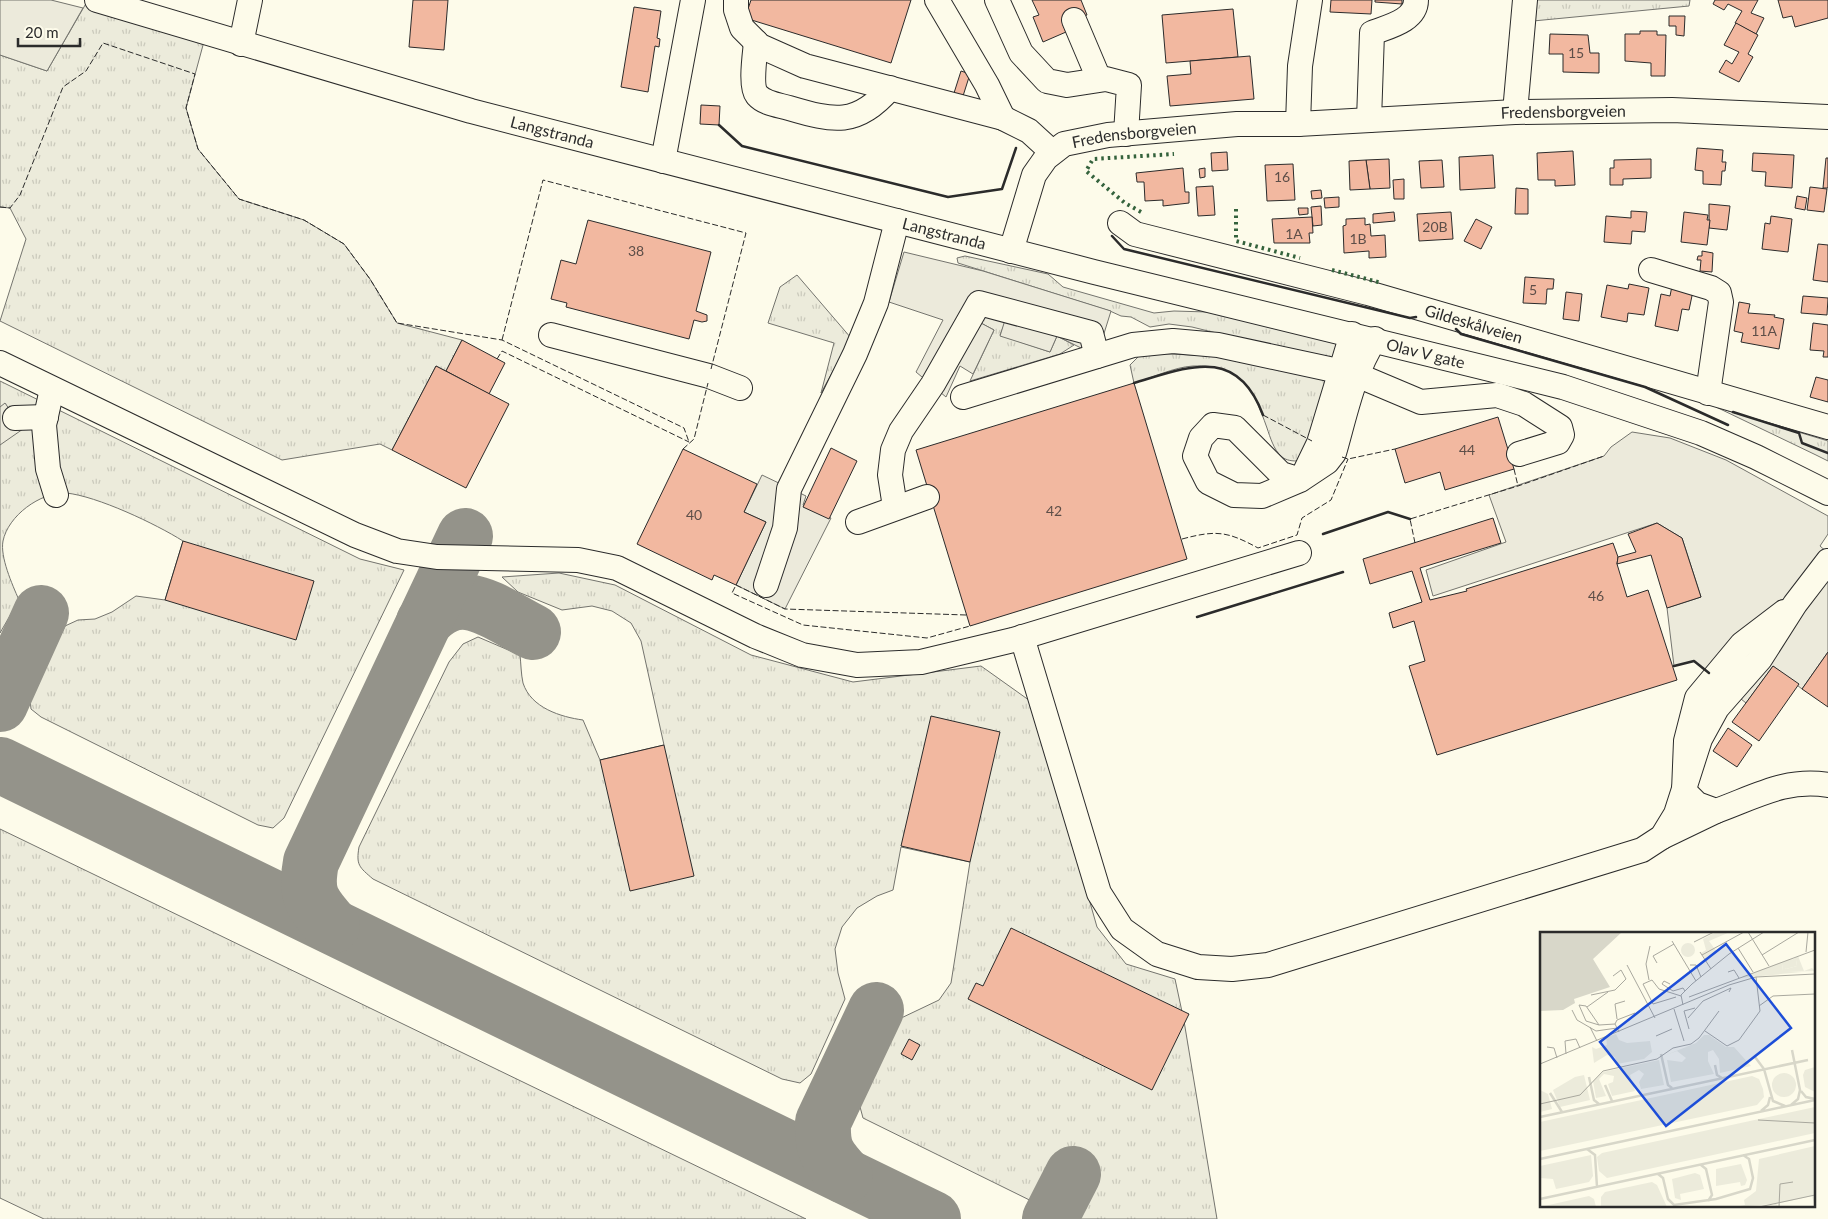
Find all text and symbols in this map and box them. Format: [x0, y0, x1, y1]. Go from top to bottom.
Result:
scale bar [18, 15, 80, 47]
text: 20 m [25, 23, 59, 41]
house number: 15 [1568, 44, 1584, 61]
street label: Fredensborgveien [1500, 101, 1626, 122]
street label: Langstranda [508, 112, 596, 151]
street label: Fredensborgveien [1070, 117, 1197, 151]
house number: 16 [1274, 168, 1290, 185]
street label: Langstranda [901, 213, 988, 253]
house number: 20B [1422, 218, 1448, 235]
house number: 1A [1285, 225, 1303, 242]
house number: 1B [1349, 230, 1367, 247]
house number: 38 [628, 242, 644, 259]
house number: 5 [1529, 281, 1537, 298]
street label: Gildeskålveien [1423, 300, 1525, 347]
house number: 11A [1751, 322, 1777, 339]
street label: Olav V gate [1384, 334, 1467, 372]
house number: 44 [1459, 441, 1475, 458]
house number: 42 [1046, 502, 1062, 519]
house number: 40 [686, 506, 702, 523]
house number: 46 [1588, 587, 1604, 604]
inset map [1540, 932, 1816, 1206]

